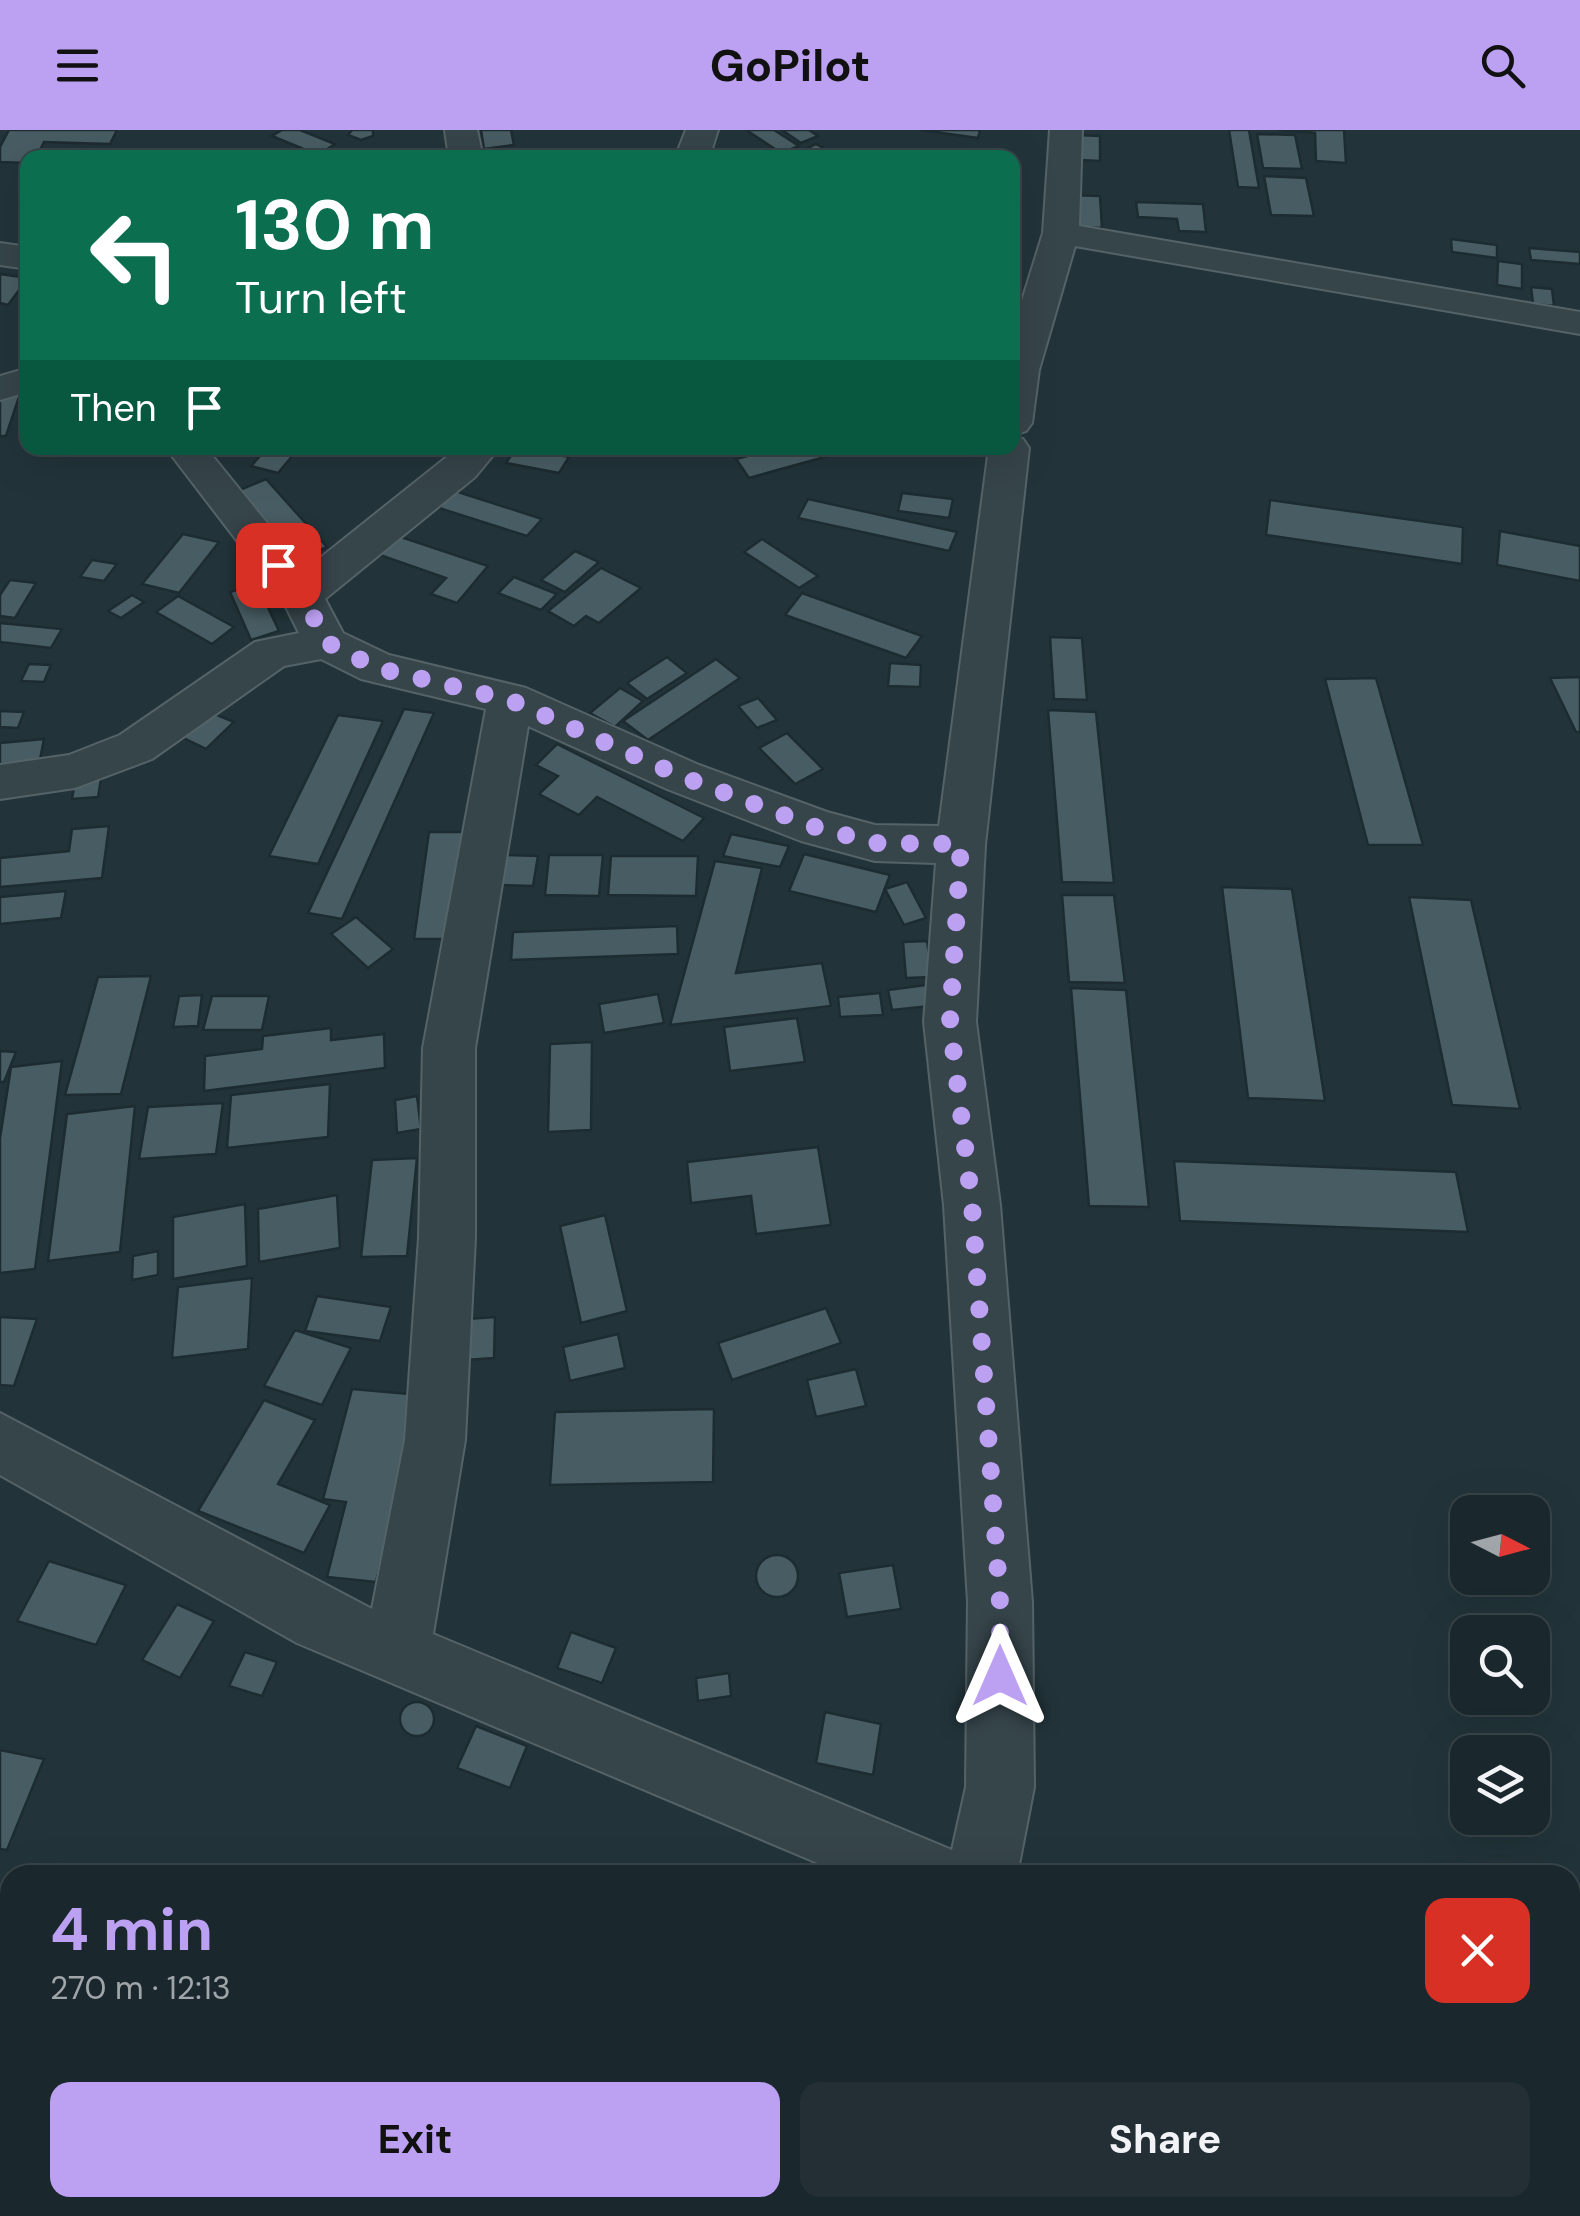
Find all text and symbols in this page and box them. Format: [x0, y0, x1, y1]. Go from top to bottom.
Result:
text: GoPilot [710, 36, 870, 95]
icon: menu [50, 38, 105, 93]
icon: search [1475, 38, 1530, 93]
text: 130 m [235, 180, 434, 271]
icon: left [70, 190, 200, 320]
text: Turn left [235, 268, 407, 327]
icon: arrive [177, 380, 232, 435]
text: Then [70, 383, 157, 433]
pin [236, 523, 321, 608]
icon: arrive [251, 538, 306, 593]
north arrow [1450, 1495, 1550, 1595]
map controls [1450, 1495, 1550, 1835]
button: search [1450, 1615, 1550, 1715]
position arrow [948, 1624, 1052, 1728]
button: layers [1450, 1735, 1550, 1835]
text: 4 min [50, 1890, 213, 1969]
button: close [1425, 1898, 1530, 2003]
text: 270 m · 12:13 [50, 1967, 231, 2009]
button: Exit [50, 2082, 780, 2197]
button: Share [800, 2082, 1530, 2197]

